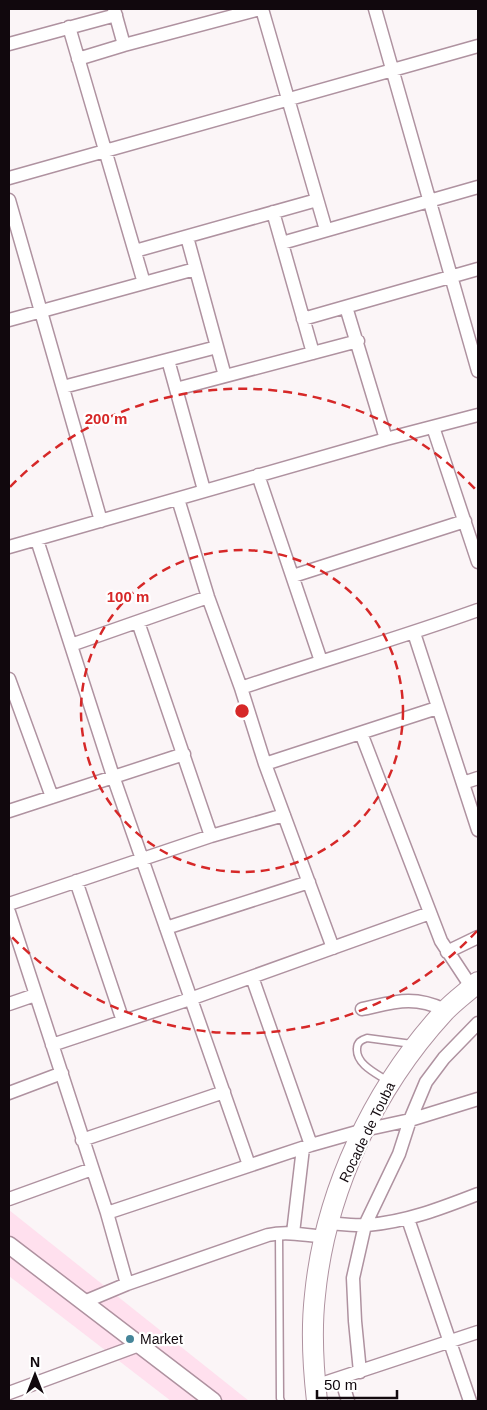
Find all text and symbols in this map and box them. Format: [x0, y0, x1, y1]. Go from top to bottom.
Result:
text: 200 m [85, 410, 127, 427]
text: 100 m [107, 588, 149, 605]
centre of rings [233, 702, 251, 720]
street label: Rocade de Touba [336, 1079, 398, 1185]
place label: Market [140, 1331, 183, 1347]
marker: Market [124, 1333, 136, 1345]
north arrow [10, 1350, 60, 1400]
text: N [30, 1354, 40, 1370]
scale bar [317, 1368, 397, 1400]
text: 50 m [324, 1376, 357, 1393]

